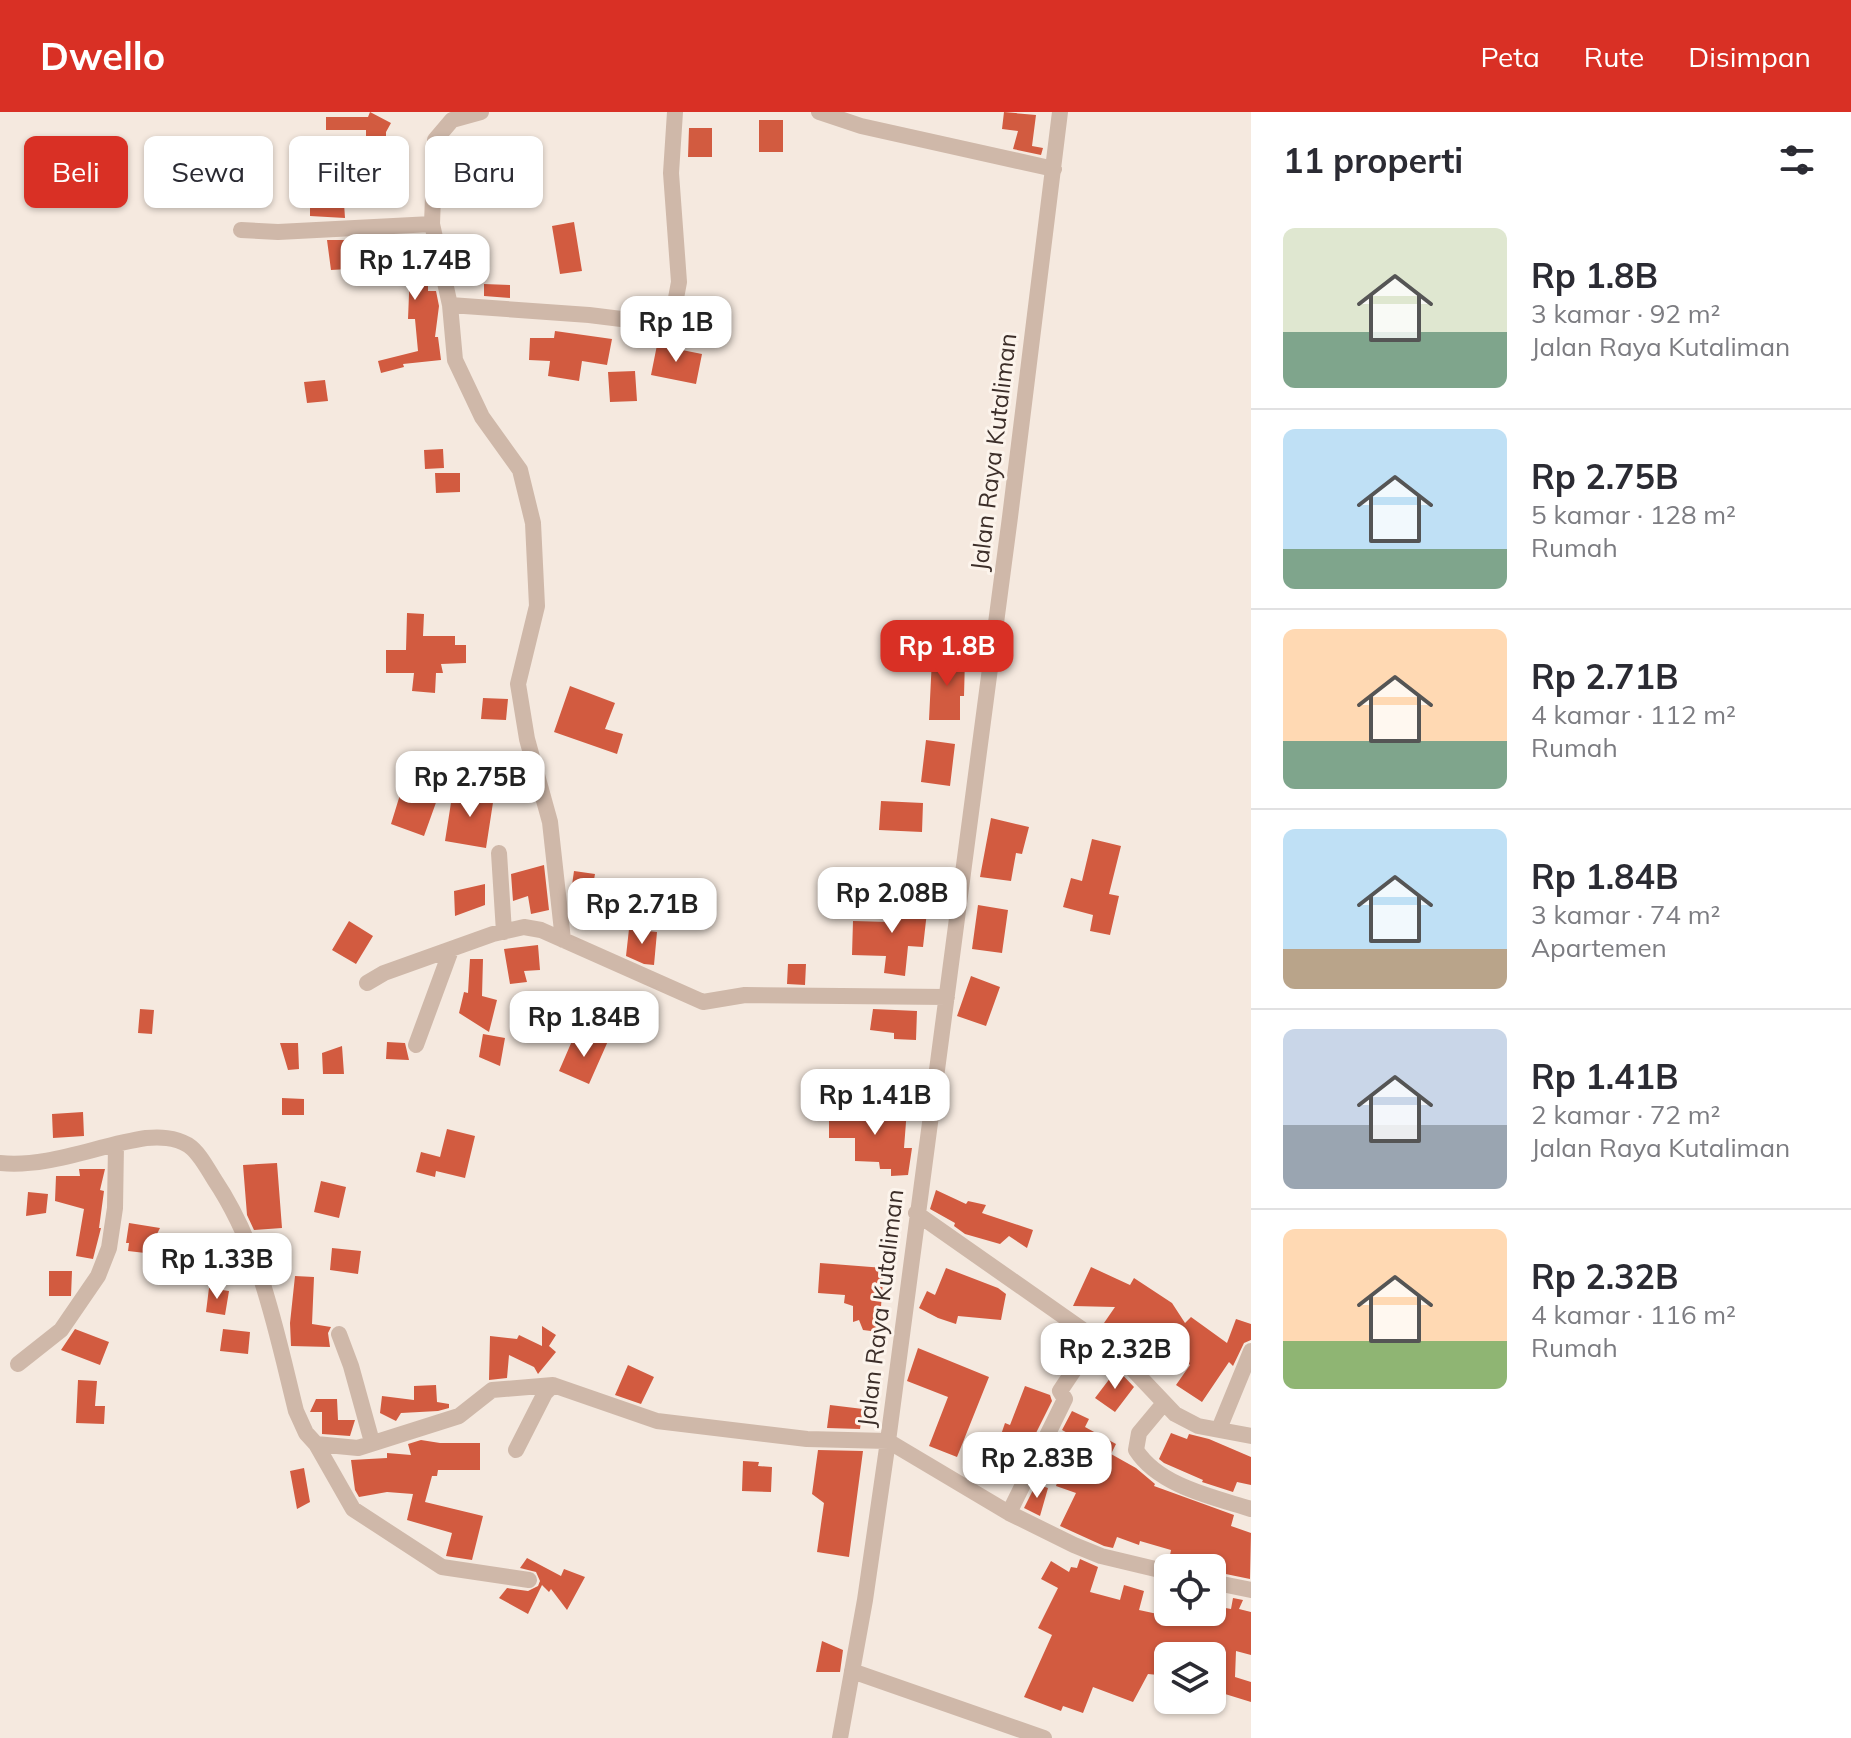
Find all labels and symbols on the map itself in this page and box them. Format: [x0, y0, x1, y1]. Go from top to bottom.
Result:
pin: Rp 1.74B [332, 234, 498, 302]
pin: Rp 1B [620, 296, 732, 364]
street label: Jalan Raya Kutaliman [964, 331, 1022, 572]
pin: Rp 1.8B [873, 620, 1021, 688]
pin: Rp 2.75B [387, 751, 553, 819]
pin: Rp 2.08B [809, 867, 975, 935]
pin: Rp 2.71B [559, 878, 725, 946]
pin: Rp 1.84B [501, 991, 667, 1059]
pin: Rp 1.41B [792, 1069, 958, 1137]
street label: Jalan Raya Kutaliman [851, 1187, 909, 1428]
pin: Rp 1.33B [134, 1233, 300, 1301]
pin: Rp 2.32B [1032, 1323, 1198, 1391]
pin: Rp 2.83B [954, 1432, 1120, 1500]

